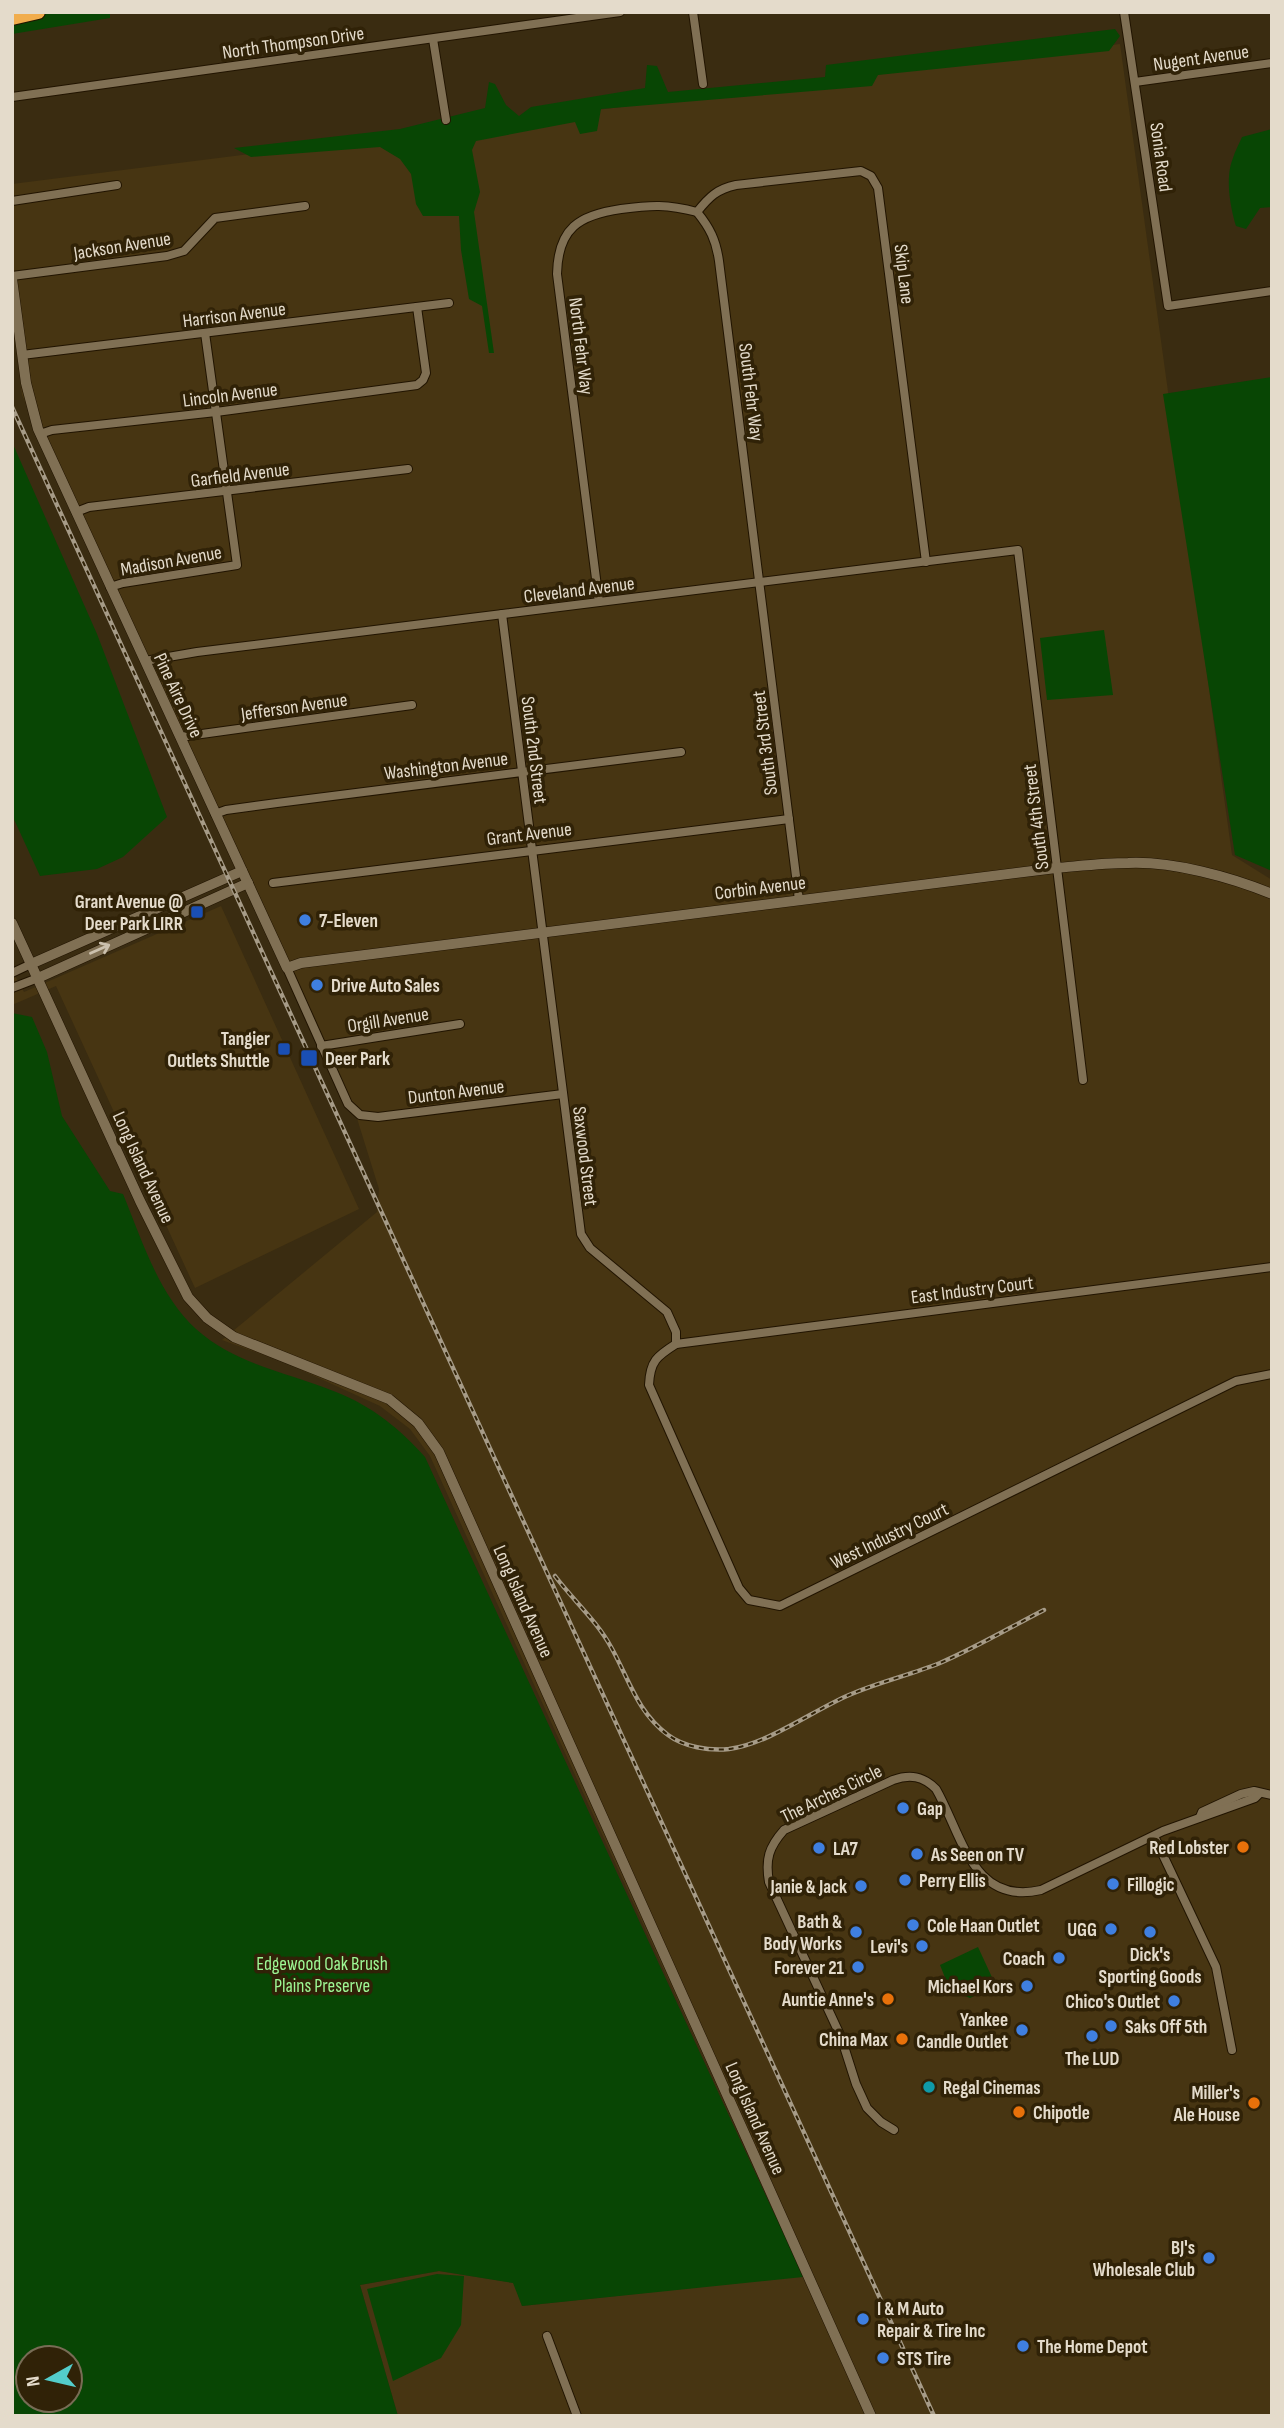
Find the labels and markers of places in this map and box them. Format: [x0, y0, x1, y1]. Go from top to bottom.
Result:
place label: Grant Avenue @ Deer Park LIRR [75, 891, 183, 936]
marker: Grant Avenue @ Deer Park LIRR [189, 904, 205, 920]
place label: 7-Eleven [319, 910, 378, 933]
marker: 7-Eleven [297, 912, 313, 928]
place label: Drive Auto Sales [331, 975, 440, 998]
marker: Drive Auto Sales [309, 977, 325, 993]
place label: Tangier Outlets Shuttle [167, 1028, 270, 1073]
marker: Tangier Outlets Shuttle [276, 1041, 292, 1057]
marker: Deer Park [299, 1048, 319, 1068]
place label: Deer Park [325, 1048, 390, 1071]
place label: Gap [917, 1798, 943, 1821]
marker: Gap [895, 1800, 911, 1816]
place label: Red Lobster [1149, 1837, 1229, 1860]
place label: LA7 [833, 1838, 859, 1861]
marker: Red Lobster [1235, 1839, 1251, 1855]
marker: LA7 [811, 1840, 827, 1856]
place label: As Seen on TV [930, 1844, 1025, 1867]
marker: As Seen on TV [909, 1846, 925, 1862]
place label: Perry Ellis [919, 1870, 986, 1893]
marker: Perry Ellis [897, 1872, 913, 1888]
place label: Fillogic [1127, 1874, 1175, 1897]
place label: Janie & Jack [769, 1876, 847, 1899]
marker: Fillogic [1105, 1876, 1121, 1892]
marker: Janie & Jack [853, 1878, 869, 1894]
place label: Bath & Body Works [764, 1911, 842, 1956]
place label: Cole Haan Outlet [927, 1915, 1040, 1938]
marker: Cole Haan Outlet [905, 1917, 921, 1933]
place label: UGG [1067, 1919, 1097, 1942]
marker: UGG [1103, 1921, 1119, 1937]
marker: Bath & Body Works [848, 1924, 864, 1940]
marker: Dick's Sporting Goods [1142, 1924, 1158, 1940]
place label: Levi's [870, 1936, 908, 1959]
marker: Levi's [914, 1938, 930, 1954]
place label: Dick's Sporting Goods [1099, 1944, 1201, 1989]
place label: Coach [1003, 1948, 1045, 1971]
marker: Coach [1051, 1950, 1067, 1966]
place label: Forever 21 [774, 1957, 845, 1980]
marker: Forever 21 [850, 1959, 866, 1975]
place label: Michael Kors [928, 1976, 1013, 1999]
marker: Michael Kors [1019, 1978, 1035, 1994]
place label: Auntie Anne's [781, 1989, 874, 2012]
marker: Auntie Anne's [880, 1991, 896, 2007]
place label: Chico's Outlet [1065, 1991, 1160, 2014]
marker: Chico's Outlet [1166, 1993, 1182, 2009]
place label: Yankee Candle Outlet [916, 2009, 1008, 2054]
place label: Saks Off 5th [1125, 2016, 1207, 2039]
marker: Saks Off 5th [1103, 2018, 1119, 2034]
marker: Yankee Candle Outlet [1014, 2022, 1030, 2038]
marker: The LUD [1084, 2028, 1100, 2044]
place label: China Max [819, 2029, 888, 2052]
marker: China Max [894, 2031, 910, 2047]
place label: The LUD [1065, 2048, 1119, 2071]
place label: Regal Cinemas [943, 2077, 1040, 2100]
marker: Regal Cinemas [921, 2079, 937, 2095]
place label: Miller's Ale House [1173, 2082, 1240, 2127]
marker: Miller's Ale House [1246, 2095, 1262, 2111]
place label: Chipotle [1033, 2102, 1090, 2125]
marker: Chipotle [1011, 2104, 1027, 2120]
place label: BJ's Wholesale Club [1093, 2237, 1195, 2282]
marker: BJ's Wholesale Club [1201, 2250, 1217, 2266]
place label: I & M Auto Repair & Tire Inc [877, 2298, 986, 2343]
marker: I & M Auto Repair & Tire Inc [855, 2311, 871, 2327]
place label: The Home Depot [1037, 2336, 1147, 2359]
marker: The Home Depot [1015, 2338, 1031, 2354]
place label: STS Tire [897, 2348, 951, 2371]
marker: STS Tire [875, 2350, 891, 2366]

